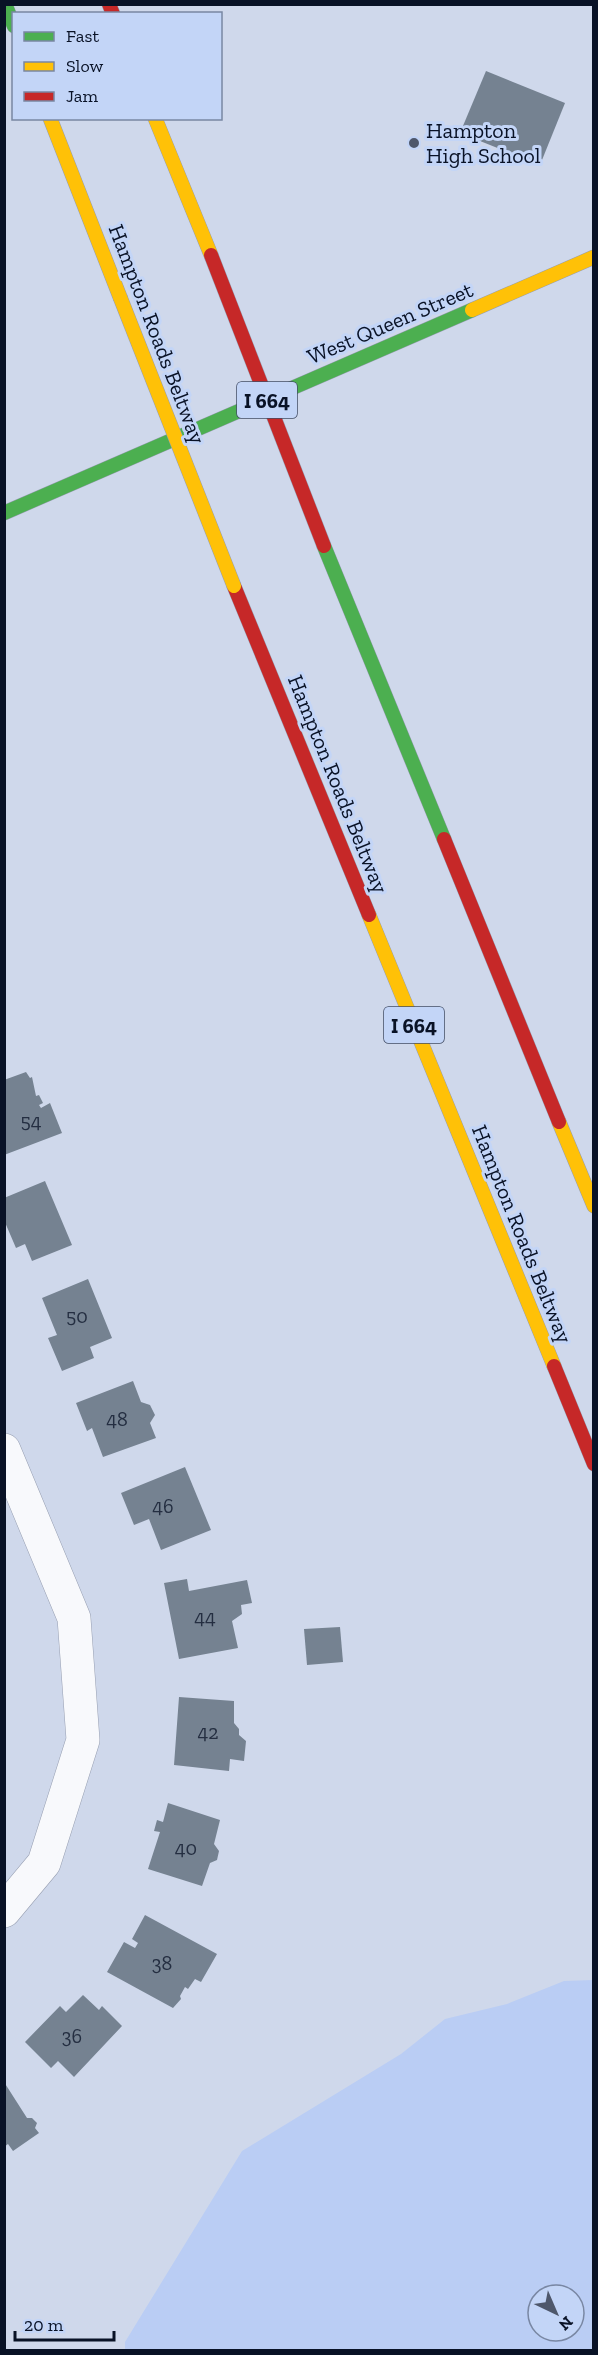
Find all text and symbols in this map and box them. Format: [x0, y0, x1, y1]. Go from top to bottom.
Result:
legend [12, 12, 222, 120]
text: Fast [66, 25, 99, 47]
text: Slow [66, 55, 103, 77]
text: Jam [66, 85, 98, 107]
place label: Hampton High School [426, 117, 541, 169]
marker: Hampton High School [407, 136, 421, 150]
street label: Hampton Roads Beltway [103, 220, 212, 448]
street label: West Queen Street [303, 276, 478, 370]
road number: I 664 [237, 382, 297, 418]
street label: Hampton Roads Beltway [282, 671, 394, 898]
road number: I 664 [384, 1007, 444, 1043]
house number: 54 [20, 1109, 42, 1133]
street label: Hampton Roads Beltway [466, 1121, 578, 1348]
house number: 50 [66, 1304, 88, 1328]
house number: 48 [106, 1407, 128, 1431]
house number: 46 [152, 1494, 174, 1518]
house number: 44 [194, 1605, 216, 1629]
house number: 42 [197, 1720, 219, 1744]
house number: 40 [175, 1836, 197, 1860]
house number: 38 [152, 1951, 172, 1975]
house number: 36 [62, 2024, 82, 2048]
north arrow [526, 2283, 586, 2343]
scale bar [15, 2304, 114, 2342]
text: N [555, 2312, 577, 2334]
text: 20 m [24, 2314, 64, 2336]

